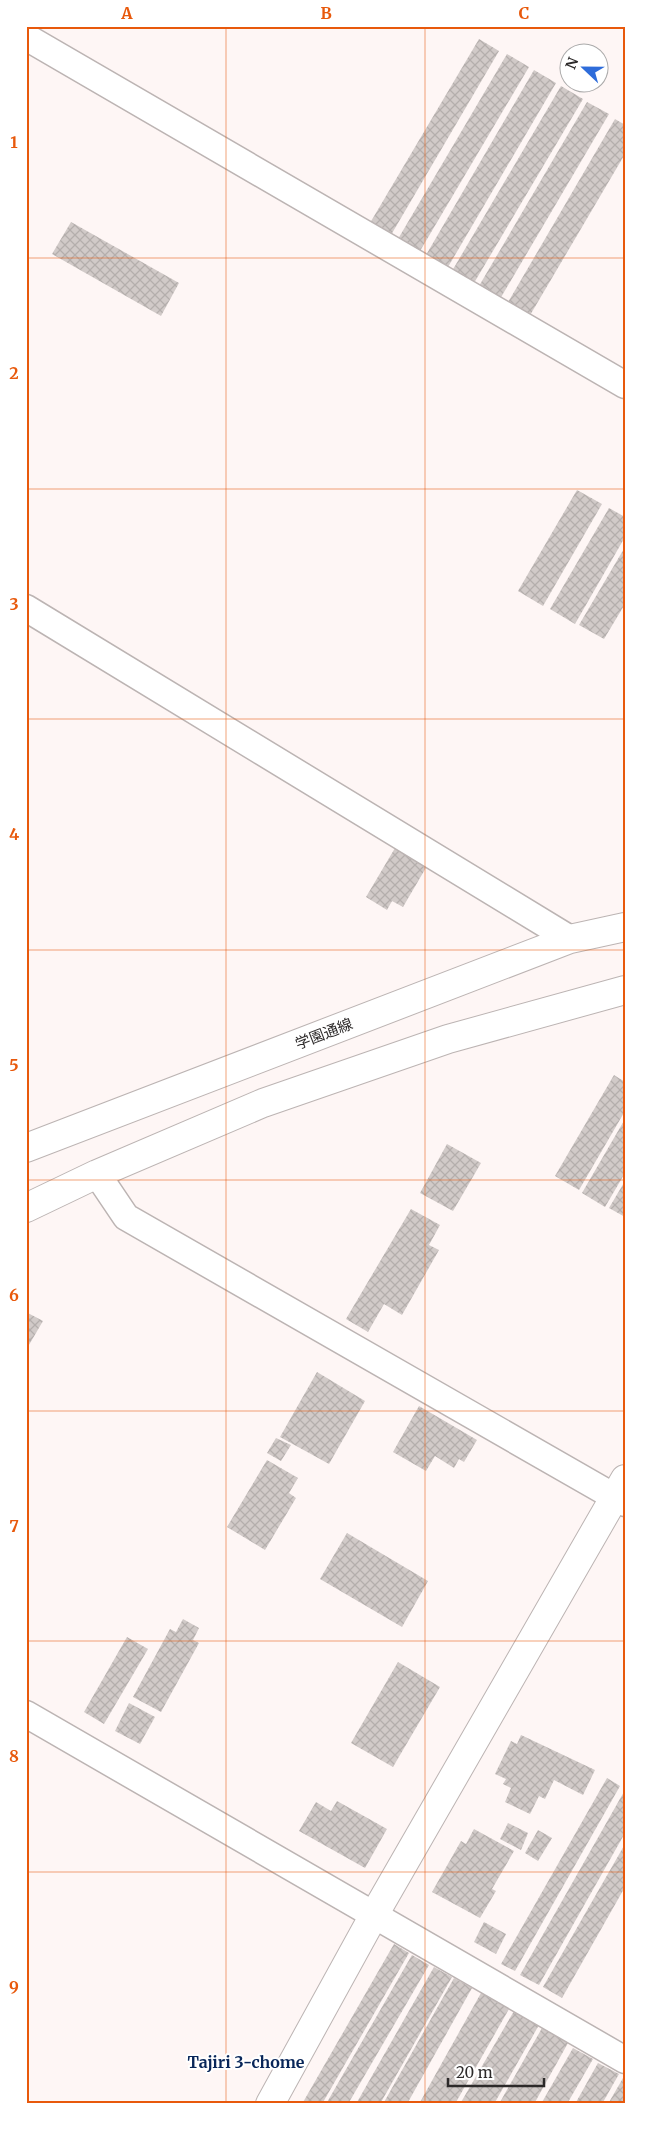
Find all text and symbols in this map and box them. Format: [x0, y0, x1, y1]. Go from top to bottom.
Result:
text: A [120, 3, 133, 23]
text: B [320, 3, 332, 23]
text: C [519, 3, 529, 23]
north arrow [558, 42, 608, 92]
text: N [562, 55, 582, 72]
text: 1 [10, 132, 18, 152]
text: 2 [9, 363, 19, 383]
text: 3 [9, 594, 19, 614]
text: 4 [9, 824, 19, 844]
street label: 学園通線 [292, 1014, 355, 1053]
text: 5 [9, 1055, 19, 1075]
text: 6 [9, 1285, 19, 1305]
text: 7 [9, 1516, 19, 1536]
text: 8 [9, 1746, 19, 1766]
text: 9 [9, 1977, 19, 1997]
district label: Tajiri 3-chome [187, 2052, 305, 2072]
scale bar [448, 2055, 545, 2087]
text: 20 m [456, 2063, 493, 2082]

